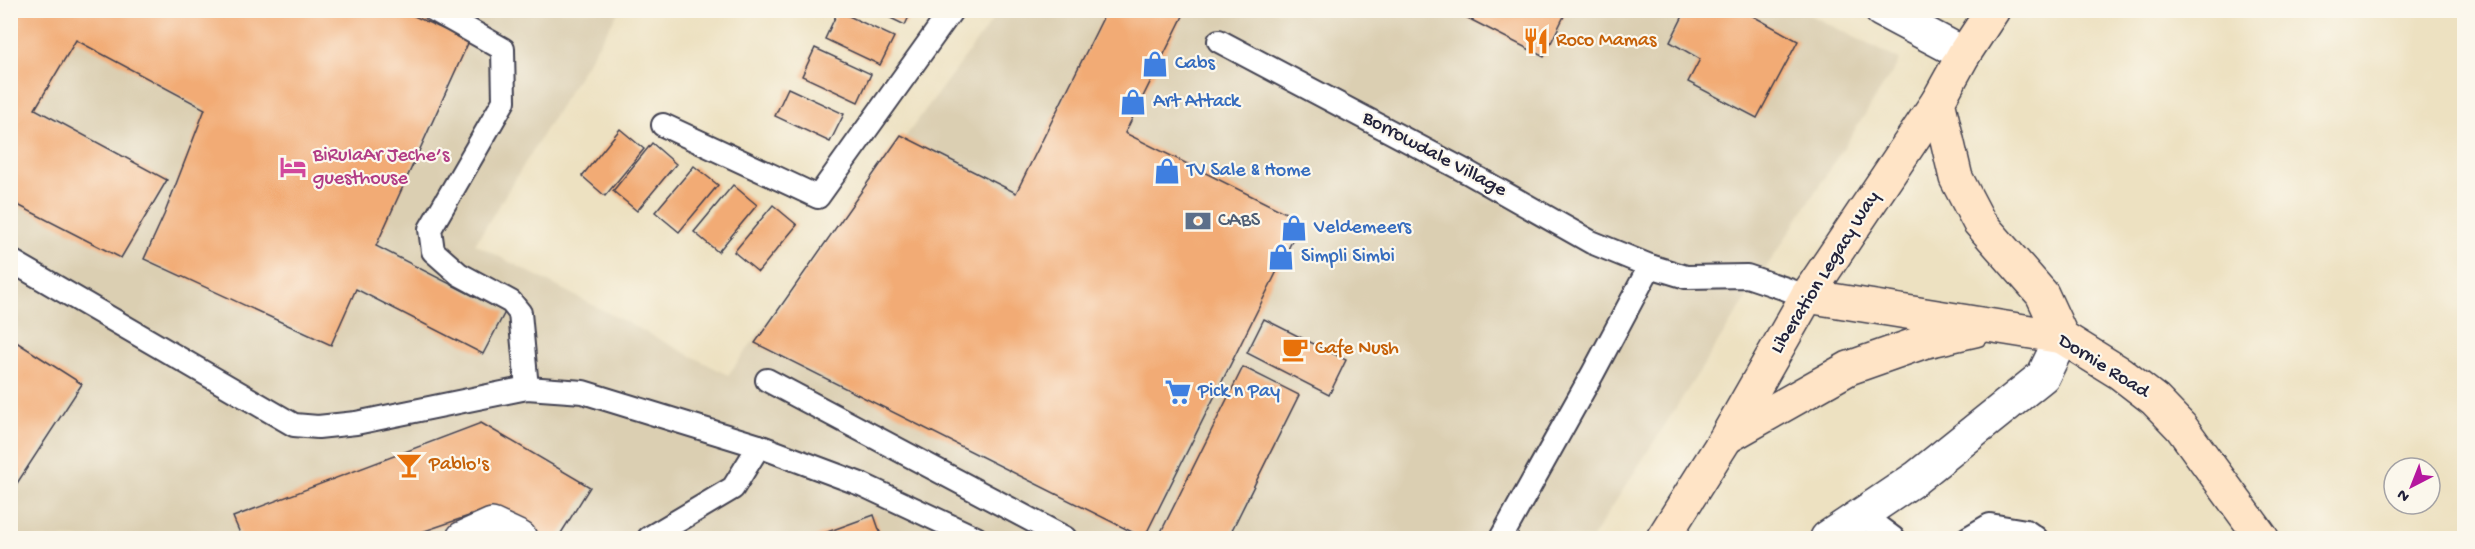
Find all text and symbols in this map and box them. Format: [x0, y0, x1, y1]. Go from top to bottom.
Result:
restaurant icon: Roco Mamas [1521, 26, 1551, 56]
place label: Roco Mamas [1556, 30, 1657, 53]
shop icon: Cabs [1140, 49, 1170, 79]
place label: Cabs [1175, 53, 1216, 76]
shop icon: Art Attack [1118, 87, 1148, 117]
place label: Art Attack [1153, 91, 1242, 114]
street label: Borrowdale Village [1357, 107, 1511, 203]
place label: BiRuIaAr Jeche’s guesthouse [312, 145, 450, 191]
hotel icon: BiRuIaAr Jeche’s guesthouse [278, 152, 308, 182]
shop icon: TV Sale & Home [1152, 156, 1182, 186]
place label: TV Sale & Home [1186, 160, 1311, 183]
street label: Liberation Legacy Way [1767, 187, 1885, 359]
bank icon: CABS [1183, 206, 1213, 236]
place label: CABS [1218, 210, 1261, 233]
shop icon: Veldemeers [1279, 213, 1309, 243]
place label: Veldemeers [1313, 217, 1412, 240]
shop icon: Simpli Simbi [1266, 242, 1296, 272]
place label: Simpli Simbi [1301, 246, 1395, 269]
street label: Dornie Road [2052, 329, 2155, 405]
cafe icon: Cafe Nush [1280, 334, 1310, 364]
place label: Cafe Nush [1315, 338, 1399, 361]
supermarket icon: Pick n Pay [1163, 377, 1193, 407]
place label: Pick n Pay [1197, 381, 1280, 404]
bar icon: Pablo's [394, 450, 424, 480]
place label: Pablo's [428, 454, 490, 477]
north arrow [2382, 456, 2442, 516]
text: N [2394, 484, 2415, 505]

